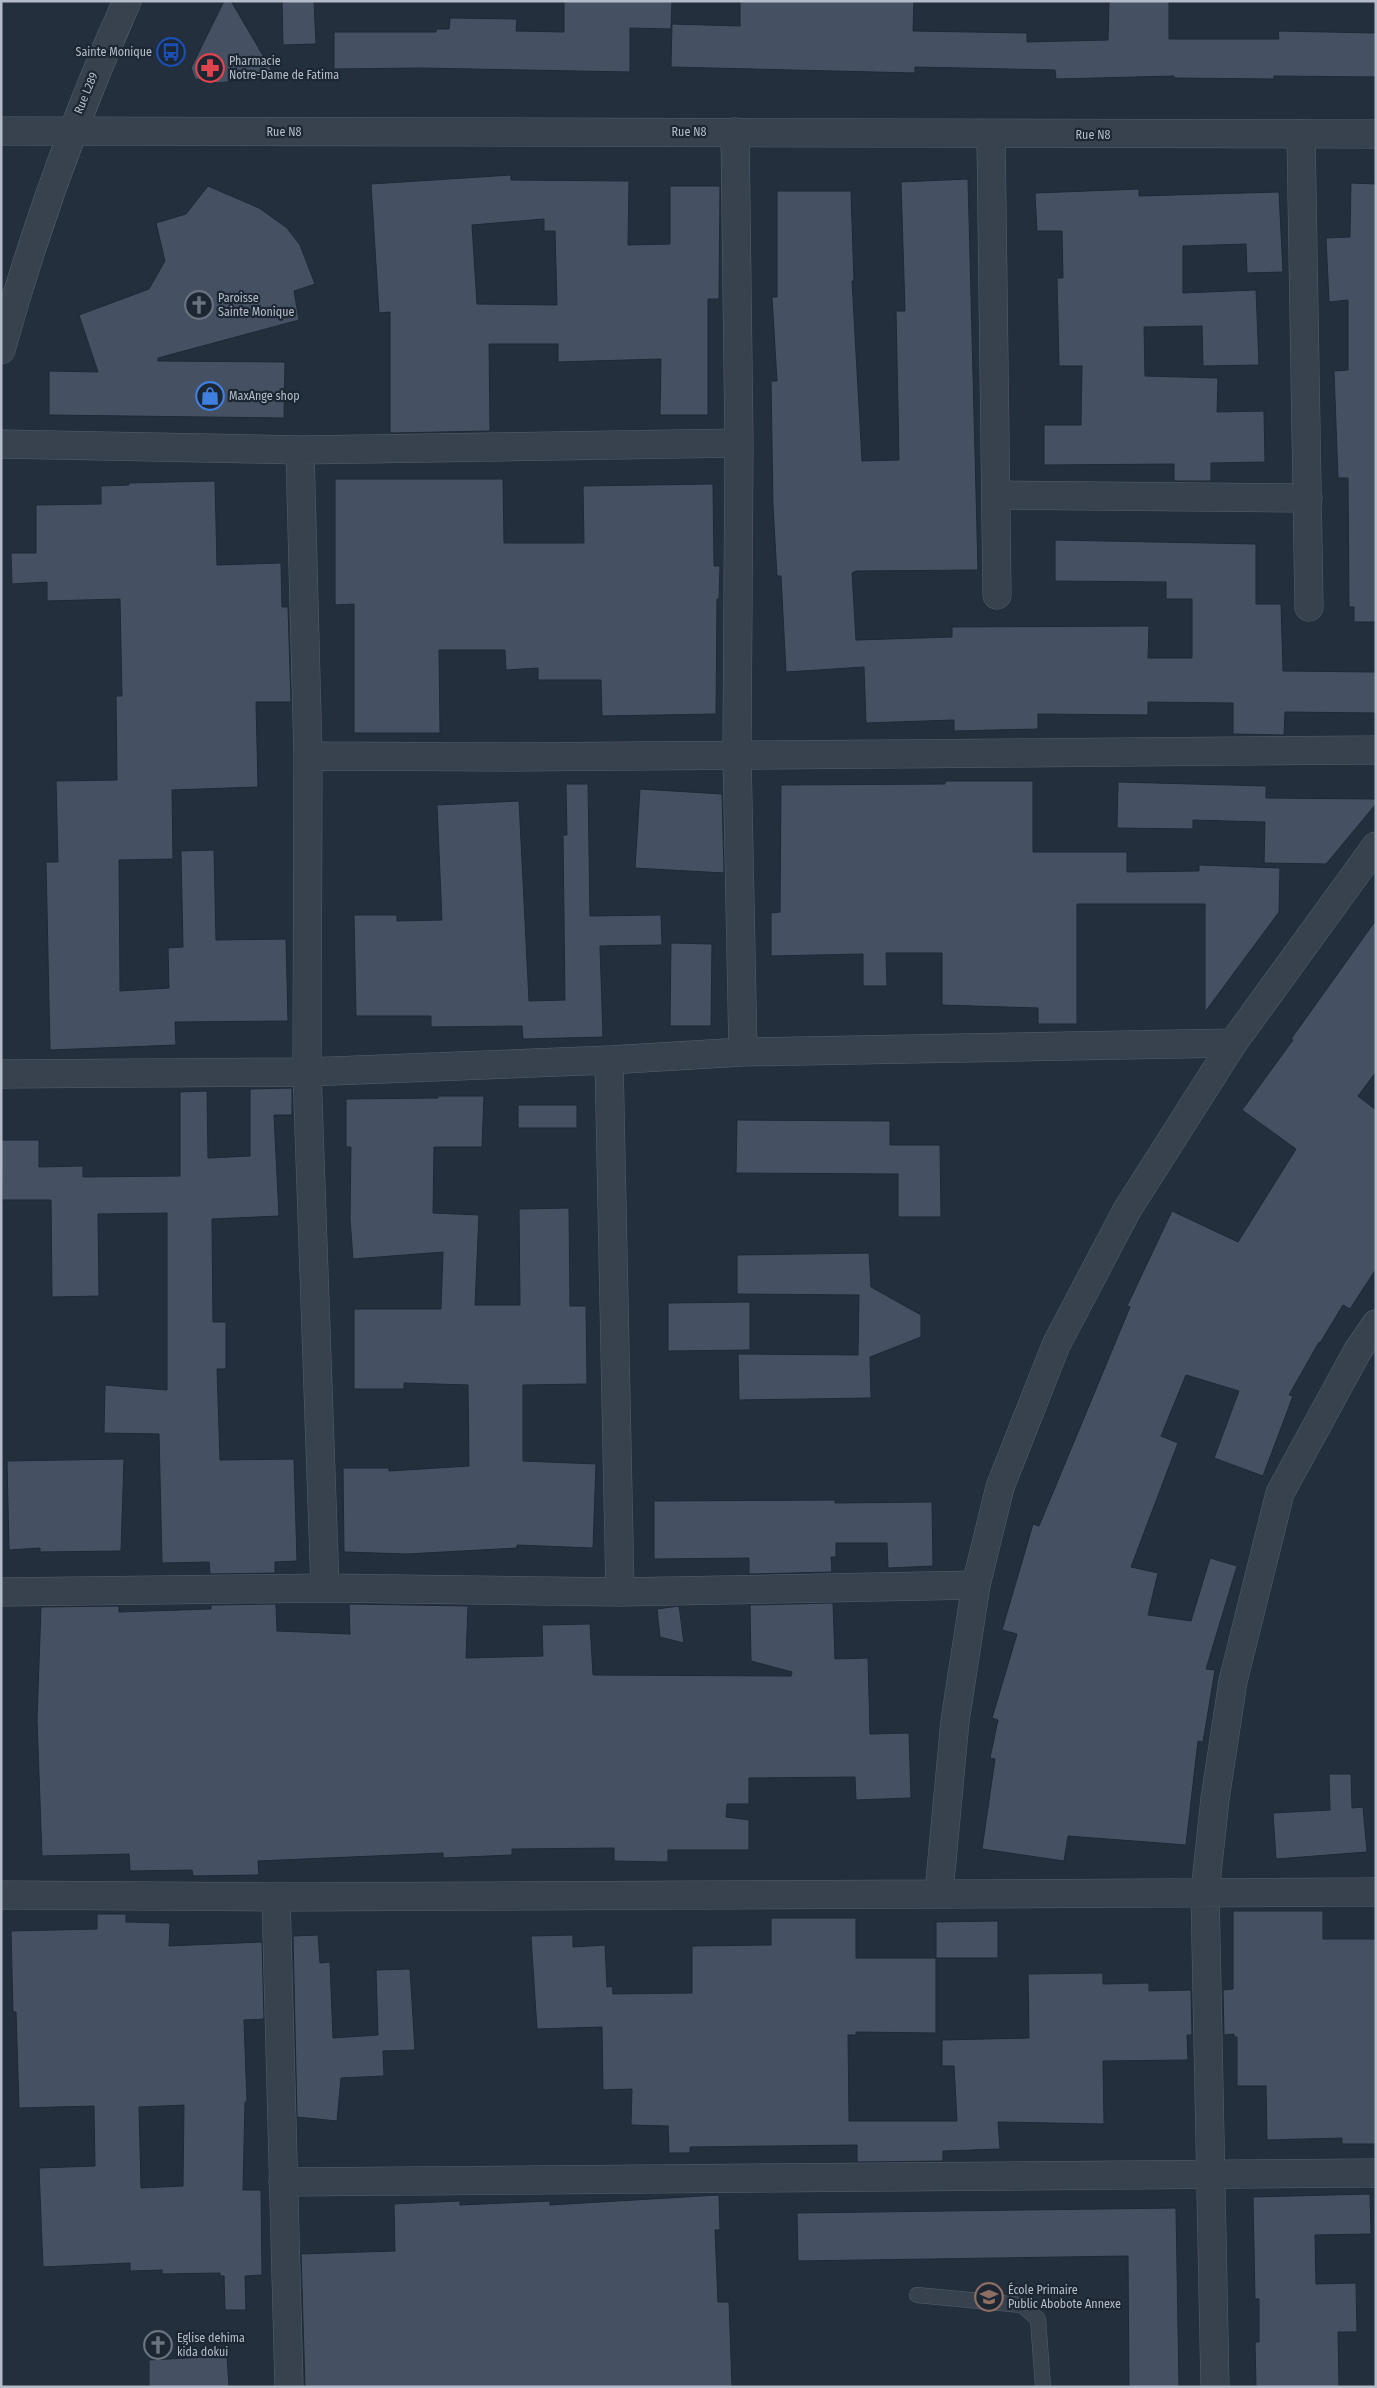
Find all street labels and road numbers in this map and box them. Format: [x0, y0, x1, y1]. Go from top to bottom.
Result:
street label: Rue L289 [71, 70, 101, 116]
street label: Rue N8 [267, 125, 301, 139]
street label: Rue N8 [672, 125, 706, 139]
street label: Rue N8 [1076, 128, 1110, 142]

